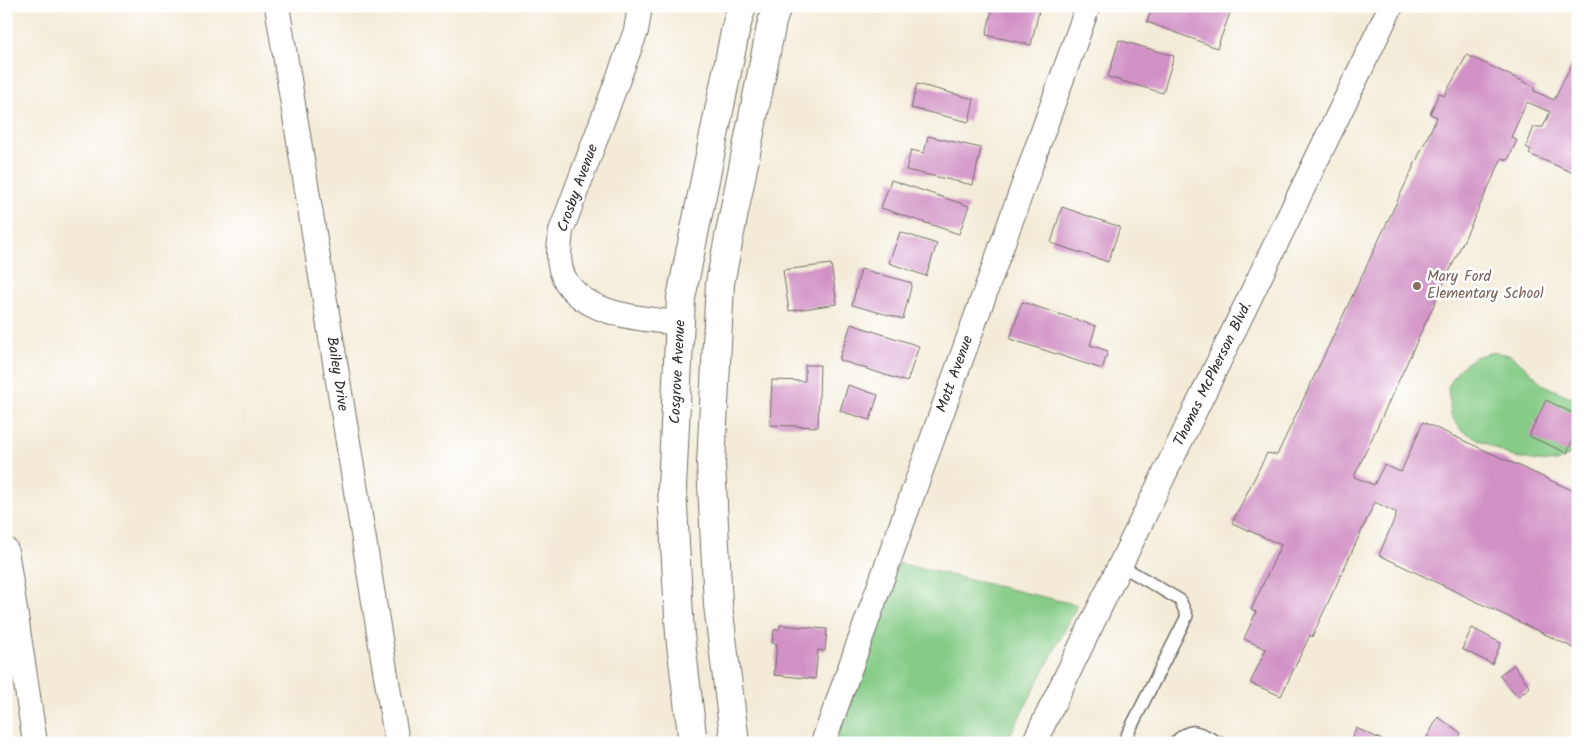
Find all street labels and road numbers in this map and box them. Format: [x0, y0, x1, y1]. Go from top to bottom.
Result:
street label: Crosby Avenue [551, 140, 605, 235]
street label: Thomas McPherson Blvd. [1167, 298, 1259, 450]
street label: Cosgrove Avenue [663, 319, 693, 425]
street label: Mott Avenue [930, 332, 980, 416]
street label: Bailey Drive [319, 335, 355, 413]

